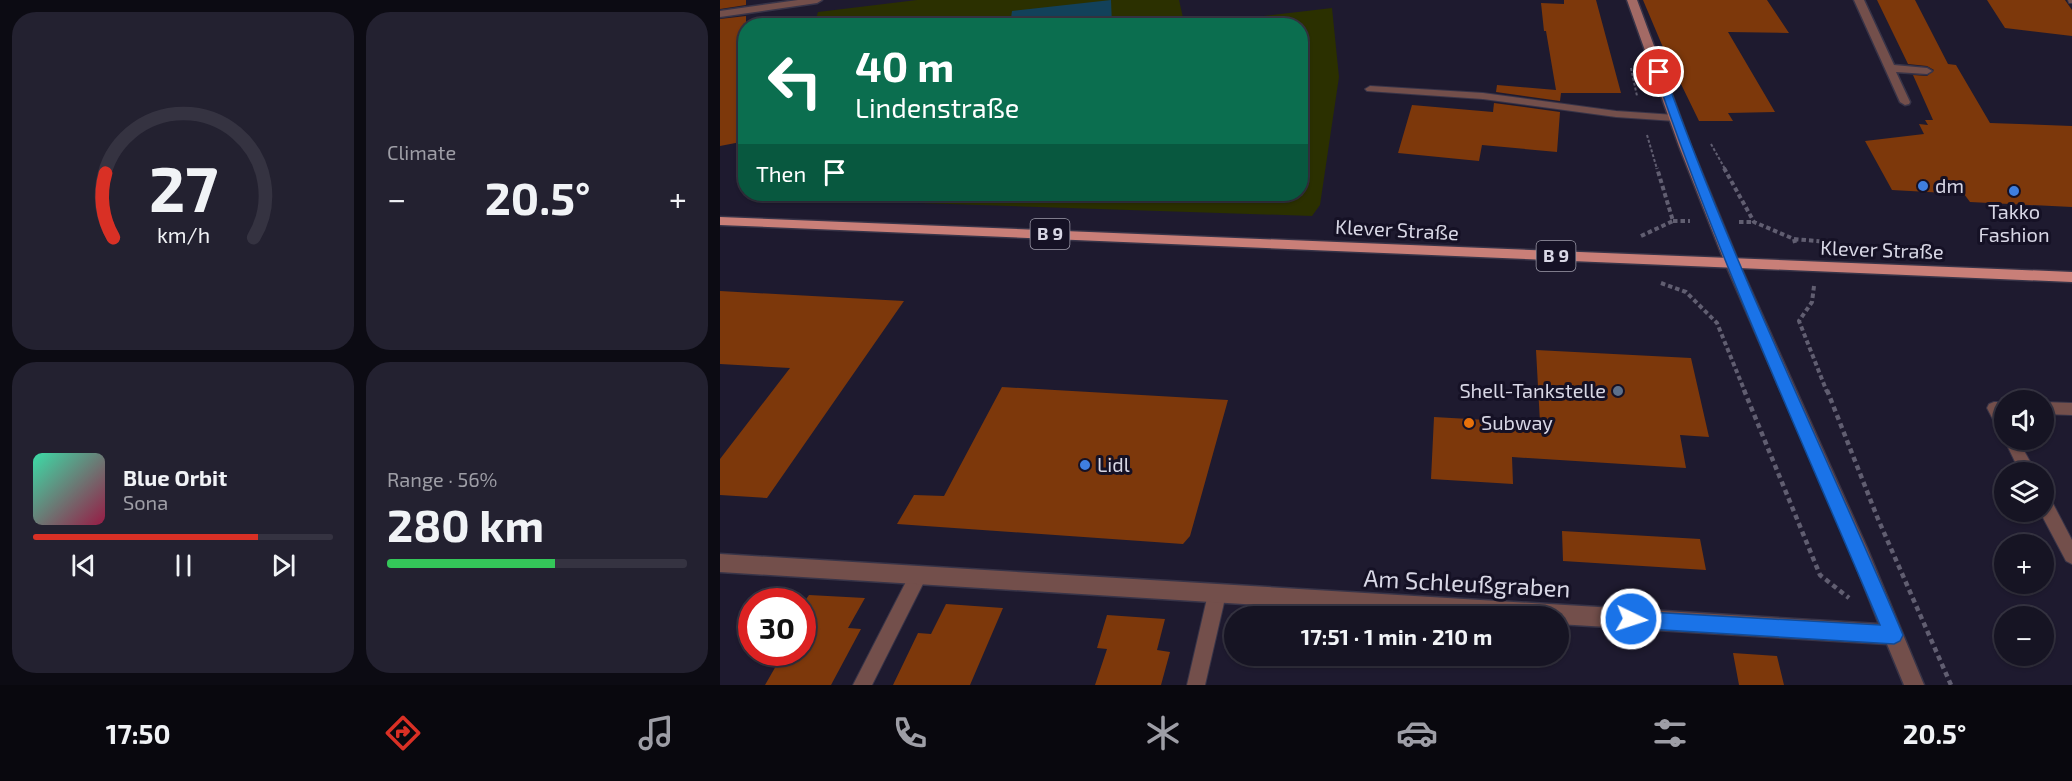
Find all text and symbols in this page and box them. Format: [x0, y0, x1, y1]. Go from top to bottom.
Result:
text: 40 m [855, 40, 954, 90]
icon: left [756, 42, 834, 120]
pin [1633, 46, 1684, 97]
icon: arrive [1642, 55, 1675, 88]
text: Lindenstraße [855, 91, 1019, 123]
text: Climate [387, 140, 456, 164]
text: 27 [148, 150, 218, 225]
icon: arrive [818, 156, 851, 189]
text: Then [756, 160, 806, 186]
text: 20.5° [485, 170, 590, 224]
place label: dm [1935, 173, 1964, 197]
text: − [387, 178, 406, 218]
text: + [669, 178, 687, 218]
marker: dm [1916, 179, 1930, 193]
marker: Takko Fashion [2007, 184, 2021, 198]
place label: Takko Fashion [1978, 199, 2050, 246]
street label: Klever Straße [1335, 214, 1459, 244]
road number: B 9 [1030, 219, 1070, 249]
text: km/h [156, 222, 210, 247]
street label: Klever Straße [1820, 235, 1944, 263]
road number: B 9 [1536, 241, 1576, 271]
place label: Shell-Tankstelle [1459, 378, 1606, 402]
marker: Shell-Tankstelle [1611, 384, 1625, 398]
map controls [1994, 390, 2054, 666]
button: sound [1994, 390, 2054, 450]
place label: Subway [1481, 410, 1553, 434]
marker: Subway [1462, 416, 1476, 430]
place label: Lidl [1097, 452, 1130, 476]
marker: Lidl [1078, 458, 1092, 472]
button: layers [1994, 462, 2054, 522]
text: Blue Orbit [123, 464, 227, 490]
text: Range · 56% [387, 467, 497, 491]
text: Sona [123, 490, 168, 514]
text: 280 km [387, 497, 544, 551]
button: + [1994, 534, 2054, 594]
icon: previous [67, 549, 100, 582]
icon: pause [167, 549, 200, 582]
icon: next [267, 549, 300, 582]
street label: Am Schleußgraben [1363, 563, 1571, 602]
position arrow [1599, 587, 1663, 651]
speed limit sign: 30 [738, 588, 816, 666]
button: − [1994, 606, 2054, 666]
text: 17:51 · 1 min · 210 m [1301, 623, 1492, 649]
icon: directions [382, 712, 424, 754]
icon: music [635, 712, 677, 754]
icon: phone [889, 712, 931, 754]
icon: climate [1142, 712, 1184, 754]
icon: car [1396, 712, 1438, 754]
icon: filters [1649, 712, 1691, 754]
text: 17:50 [106, 717, 171, 749]
text: 20.5° [1903, 717, 1966, 749]

